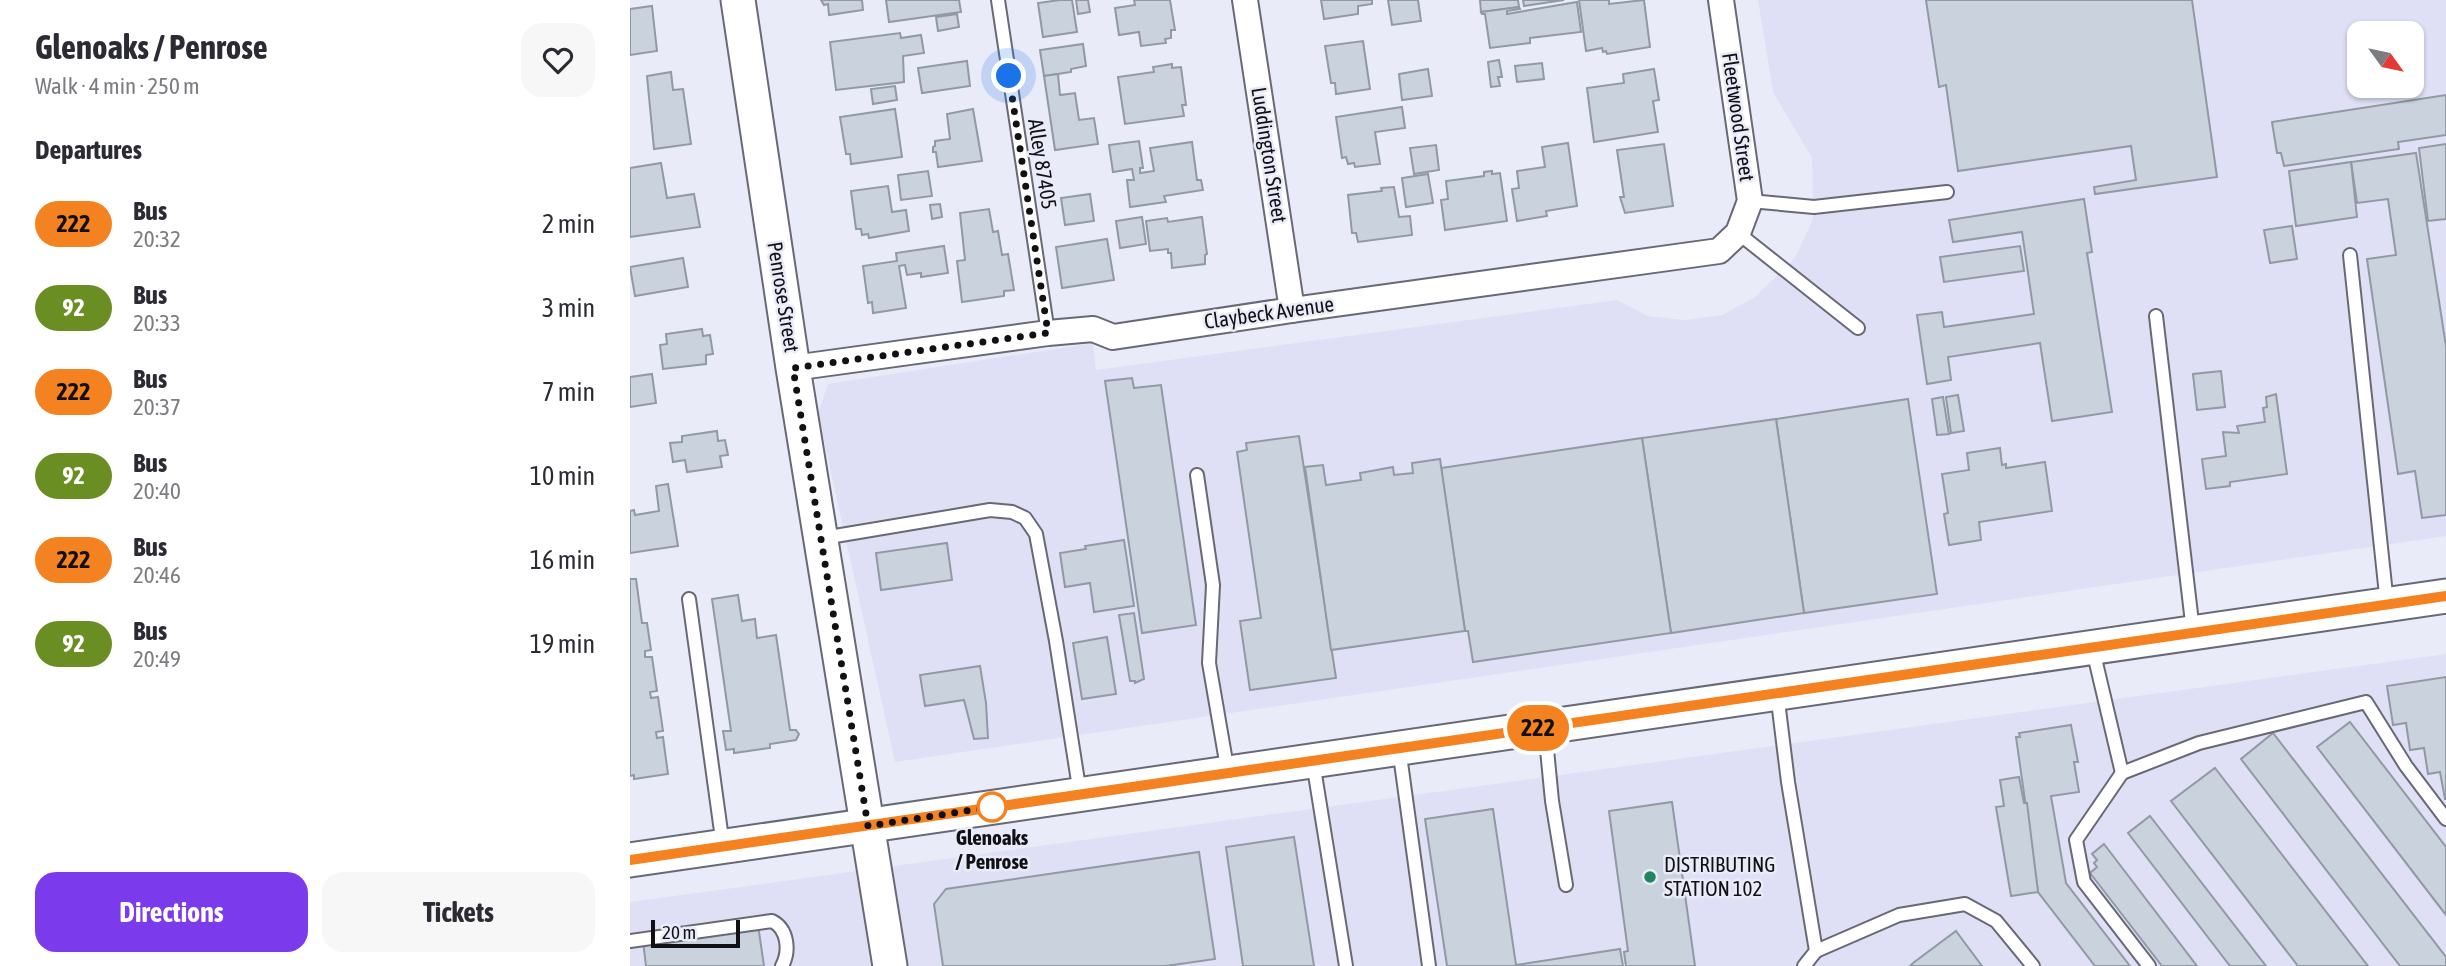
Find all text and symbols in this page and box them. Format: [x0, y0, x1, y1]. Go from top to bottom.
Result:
north arrow [2347, 21, 2424, 98]
map controls [2347, 21, 2424, 98]
button: heart [521, 23, 595, 97]
text: Glenoaks / Penrose [35, 28, 268, 66]
street label: Fleetwood Street [1718, 51, 1760, 183]
your location [991, 58, 1026, 93]
text: Walk · 4 min · 250 m [35, 73, 199, 99]
street label: Luddington Street [1247, 85, 1293, 224]
street label: Alley 87405 [1024, 117, 1062, 211]
text: Departures [35, 135, 142, 165]
text: Bus [133, 196, 167, 226]
text: 2 min [542, 209, 595, 239]
text: 222 [57, 210, 90, 237]
text: 20:32 [133, 226, 181, 252]
street label: Penrose Street [763, 240, 805, 354]
text: Bus [133, 280, 167, 310]
street label: Claybeck Avenue [1202, 291, 1335, 333]
text: 3 min [542, 293, 595, 323]
text: 92 [62, 294, 85, 321]
text: 20:33 [133, 310, 181, 336]
text: Bus [133, 364, 167, 394]
text: 7 min [542, 377, 595, 407]
text: 222 [57, 378, 90, 405]
text: 20:37 [133, 394, 181, 420]
text: Bus [133, 448, 167, 478]
text: 10 min [530, 461, 595, 491]
text: 92 [62, 462, 85, 489]
text: 20:40 [133, 478, 181, 504]
text: Bus [133, 532, 167, 562]
text: 16 min [530, 545, 595, 575]
text: 222 [57, 546, 90, 573]
text: 20:46 [133, 562, 181, 588]
text: Bus [133, 616, 167, 646]
text: 19 min [530, 629, 595, 659]
text: 92 [62, 630, 85, 657]
text: 20:49 [133, 646, 181, 672]
line badge: 222 [1498, 705, 1578, 751]
text: 222 [1521, 714, 1555, 741]
marker: Glenoaks / Penrose [977, 792, 1007, 822]
place label: Glenoaks / Penrose [956, 825, 1029, 873]
place label: DISTRIBUTING STATION 102 [1664, 852, 1775, 900]
marker: DISTRIBUTING STATION 102 [1642, 869, 1658, 885]
button: Directions [35, 872, 308, 952]
button: Tickets [322, 872, 595, 952]
scale bar [651, 917, 740, 949]
text: 20 m [662, 921, 696, 943]

